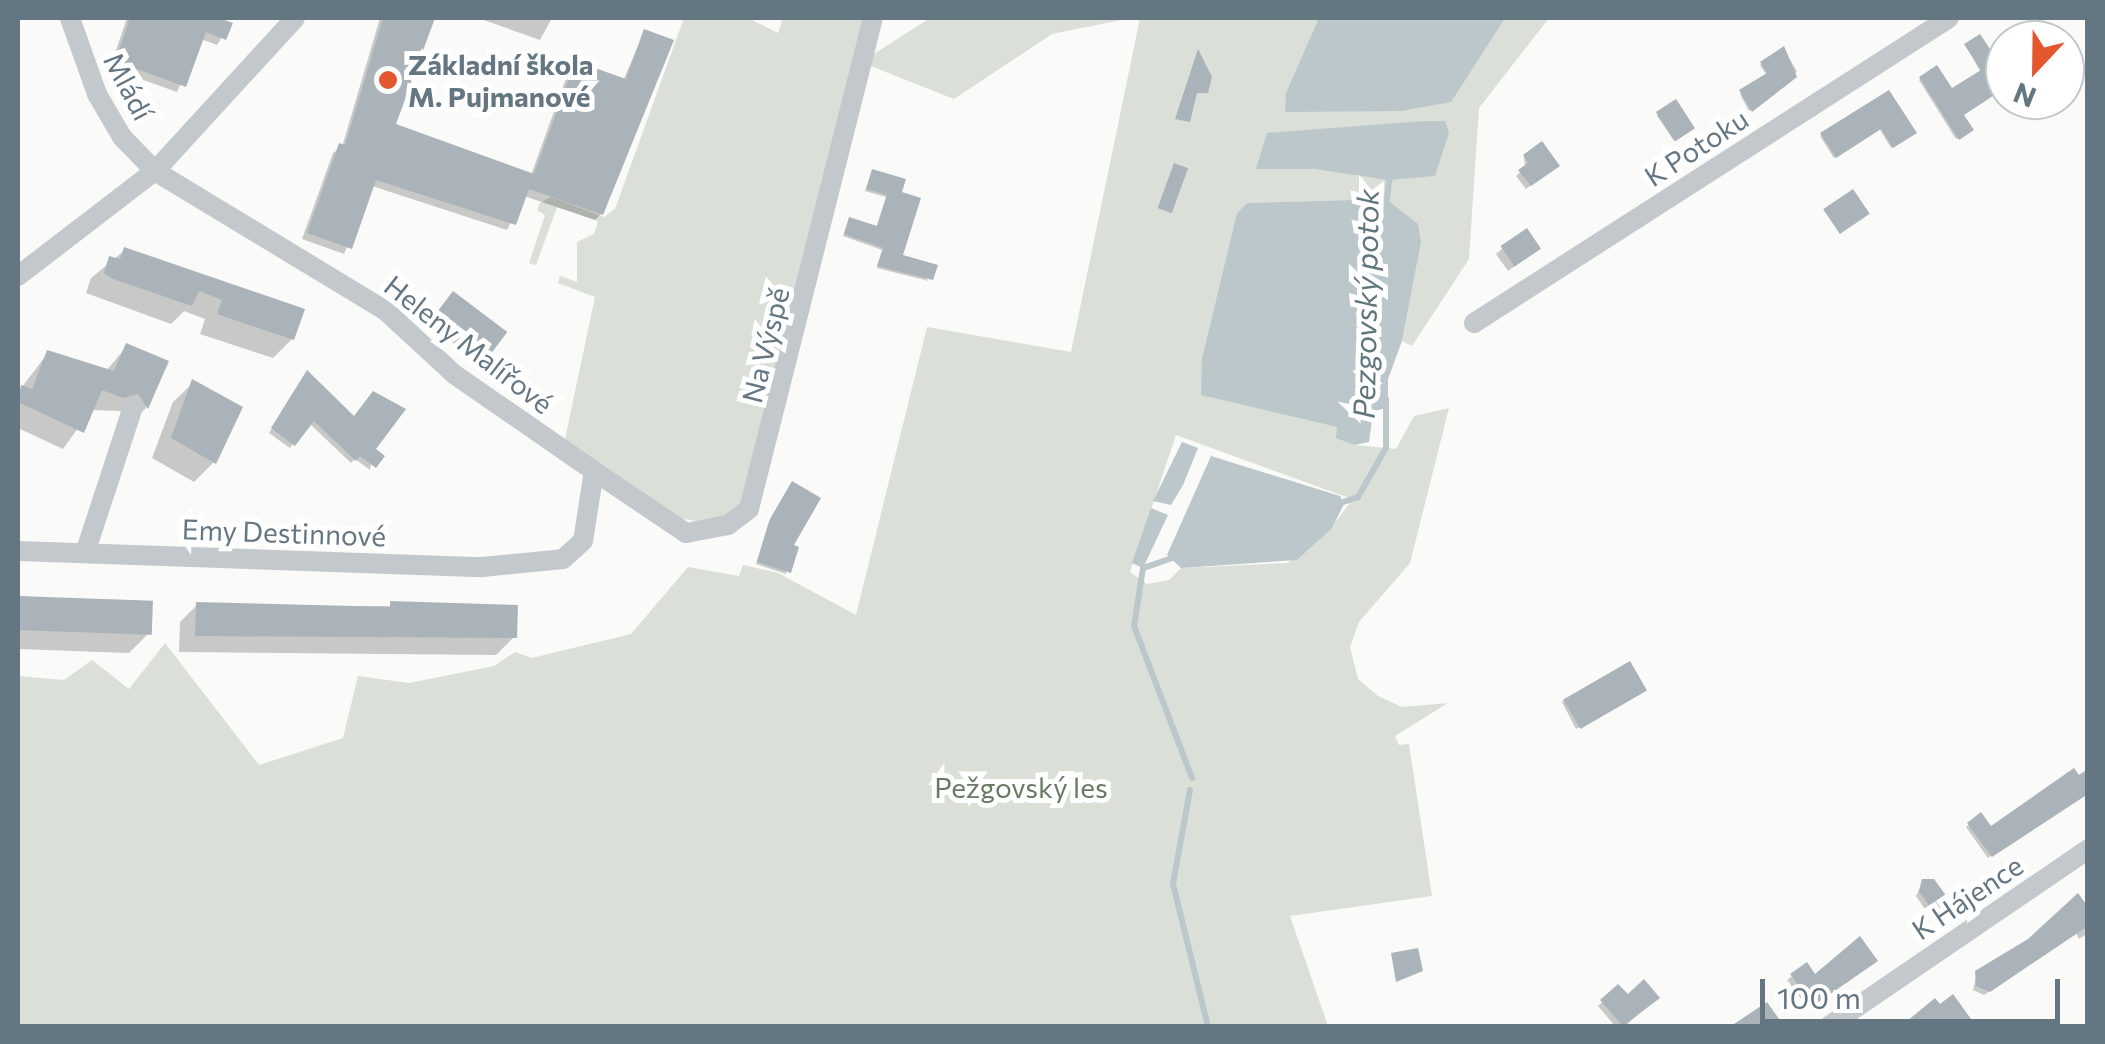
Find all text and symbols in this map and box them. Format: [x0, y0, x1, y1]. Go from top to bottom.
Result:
north arrow [1985, 20, 2085, 120]
street label: Mládí [97, 46, 161, 126]
place label: Základní škola M. Pujmanové [408, 47, 594, 113]
marker: Základní škola M. Pujmanové [377, 69, 399, 91]
text: N [2008, 76, 2041, 116]
street label: K Potoku [1638, 101, 1754, 193]
water label: Pezgovský potok [1345, 189, 1385, 419]
street label: Heleny Malířové [378, 268, 560, 420]
street label: Na Výspě [734, 284, 796, 406]
street label: Emy Destinnové [181, 512, 387, 552]
park label: Pežgovský les [934, 770, 1108, 804]
street label: K Hájence [1905, 848, 2029, 946]
scale bar [1765, 959, 2065, 1021]
text: 100 m [1777, 978, 1861, 1015]

